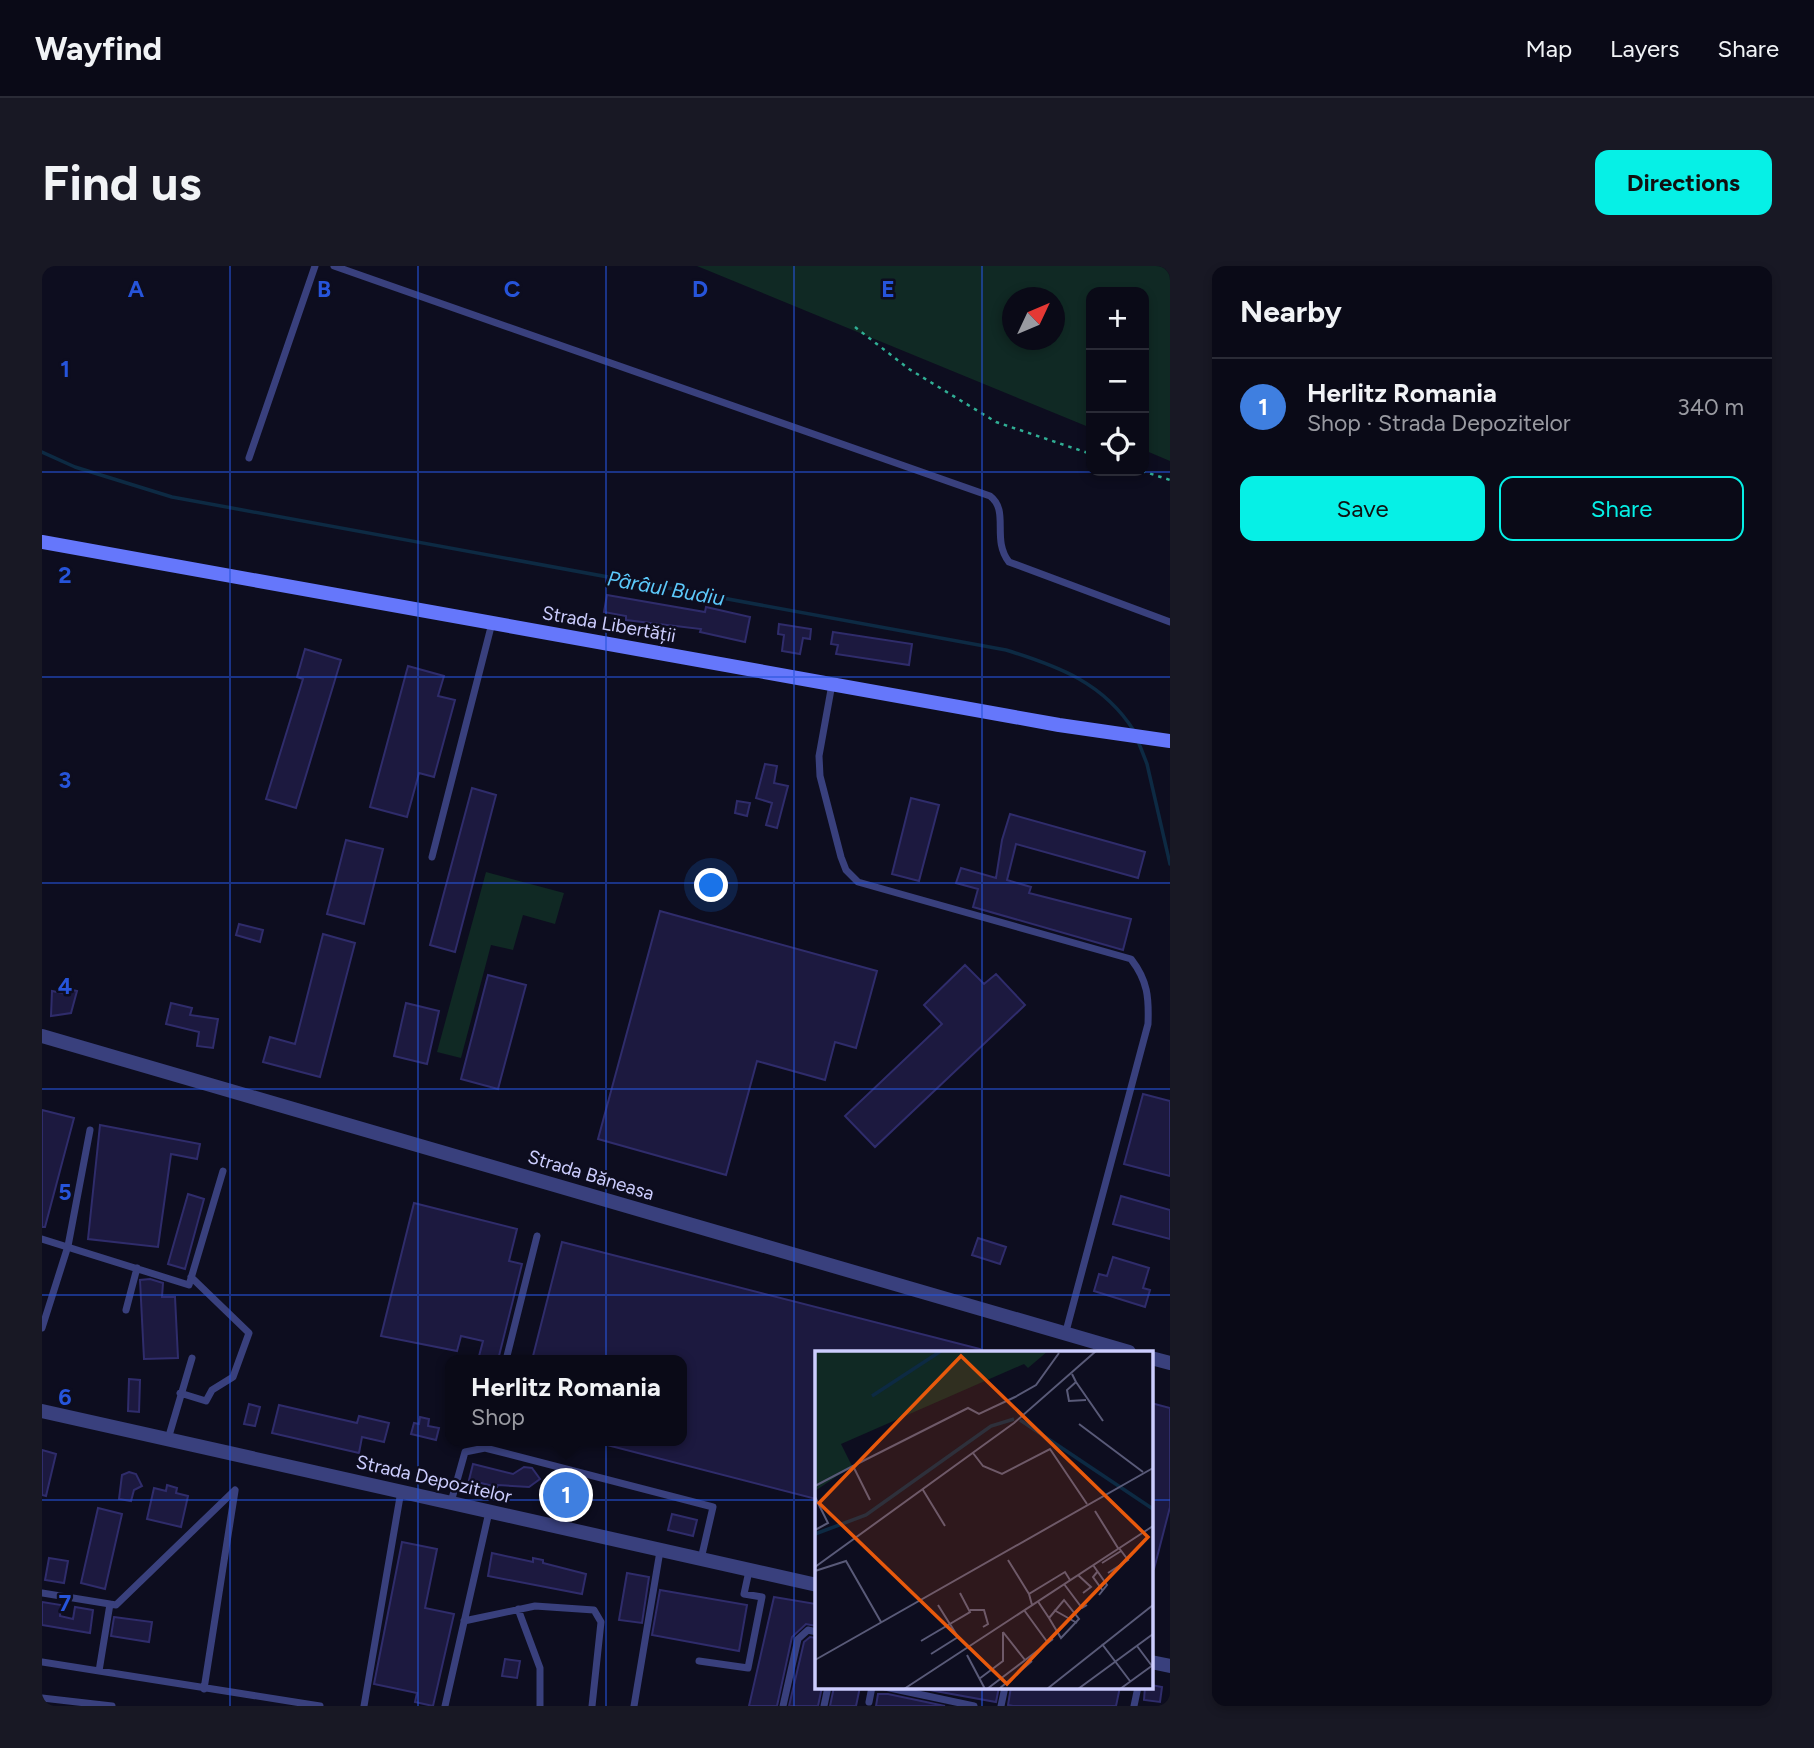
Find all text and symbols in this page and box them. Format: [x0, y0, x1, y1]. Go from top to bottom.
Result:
text: Wayfind [35, 29, 162, 68]
text: Map [1525, 34, 1572, 63]
text: Layers [1610, 34, 1679, 63]
text: Share [1717, 34, 1779, 63]
button: Directions [1595, 150, 1772, 215]
text: Find us [42, 153, 201, 212]
text: A [128, 275, 145, 303]
text: B [317, 275, 331, 303]
text: C [504, 275, 521, 303]
text: D [692, 275, 708, 303]
text: E [881, 275, 895, 303]
north arrow [1002, 287, 1065, 350]
map controls [1086, 287, 1149, 476]
button: + [1086, 287, 1149, 350]
text: Nearby [1240, 293, 1342, 330]
button: − [1086, 350, 1149, 413]
text: 1 [60, 355, 70, 383]
text: Herlitz Romania [1307, 377, 1497, 409]
text: 1 [1258, 393, 1268, 421]
text: 340 m [1677, 393, 1744, 421]
text: Shop · Strada Depozitelor [1307, 409, 1571, 437]
button: locate [1086, 413, 1149, 476]
button: Save [1240, 476, 1485, 541]
button: Share [1499, 476, 1744, 541]
text: 2 [58, 561, 72, 589]
water label: Pârâul Budiu [605, 565, 727, 611]
street label: Strada Libertății [540, 601, 678, 647]
text: 3 [59, 766, 71, 794]
your location [694, 868, 728, 902]
text: 4 [58, 972, 72, 1000]
street label: Strada Băneasa [525, 1145, 657, 1205]
text: 5 [58, 1178, 72, 1206]
inset map [815, 1351, 1153, 1688]
popup [445, 1355, 687, 1446]
text: Herlitz Romania [471, 1371, 661, 1403]
text: 6 [58, 1383, 72, 1411]
text: Shop [471, 1403, 525, 1431]
street label: Strada Depozitelor [354, 1450, 515, 1508]
pin: 1 [543, 1469, 589, 1521]
text: 7 [59, 1589, 72, 1617]

